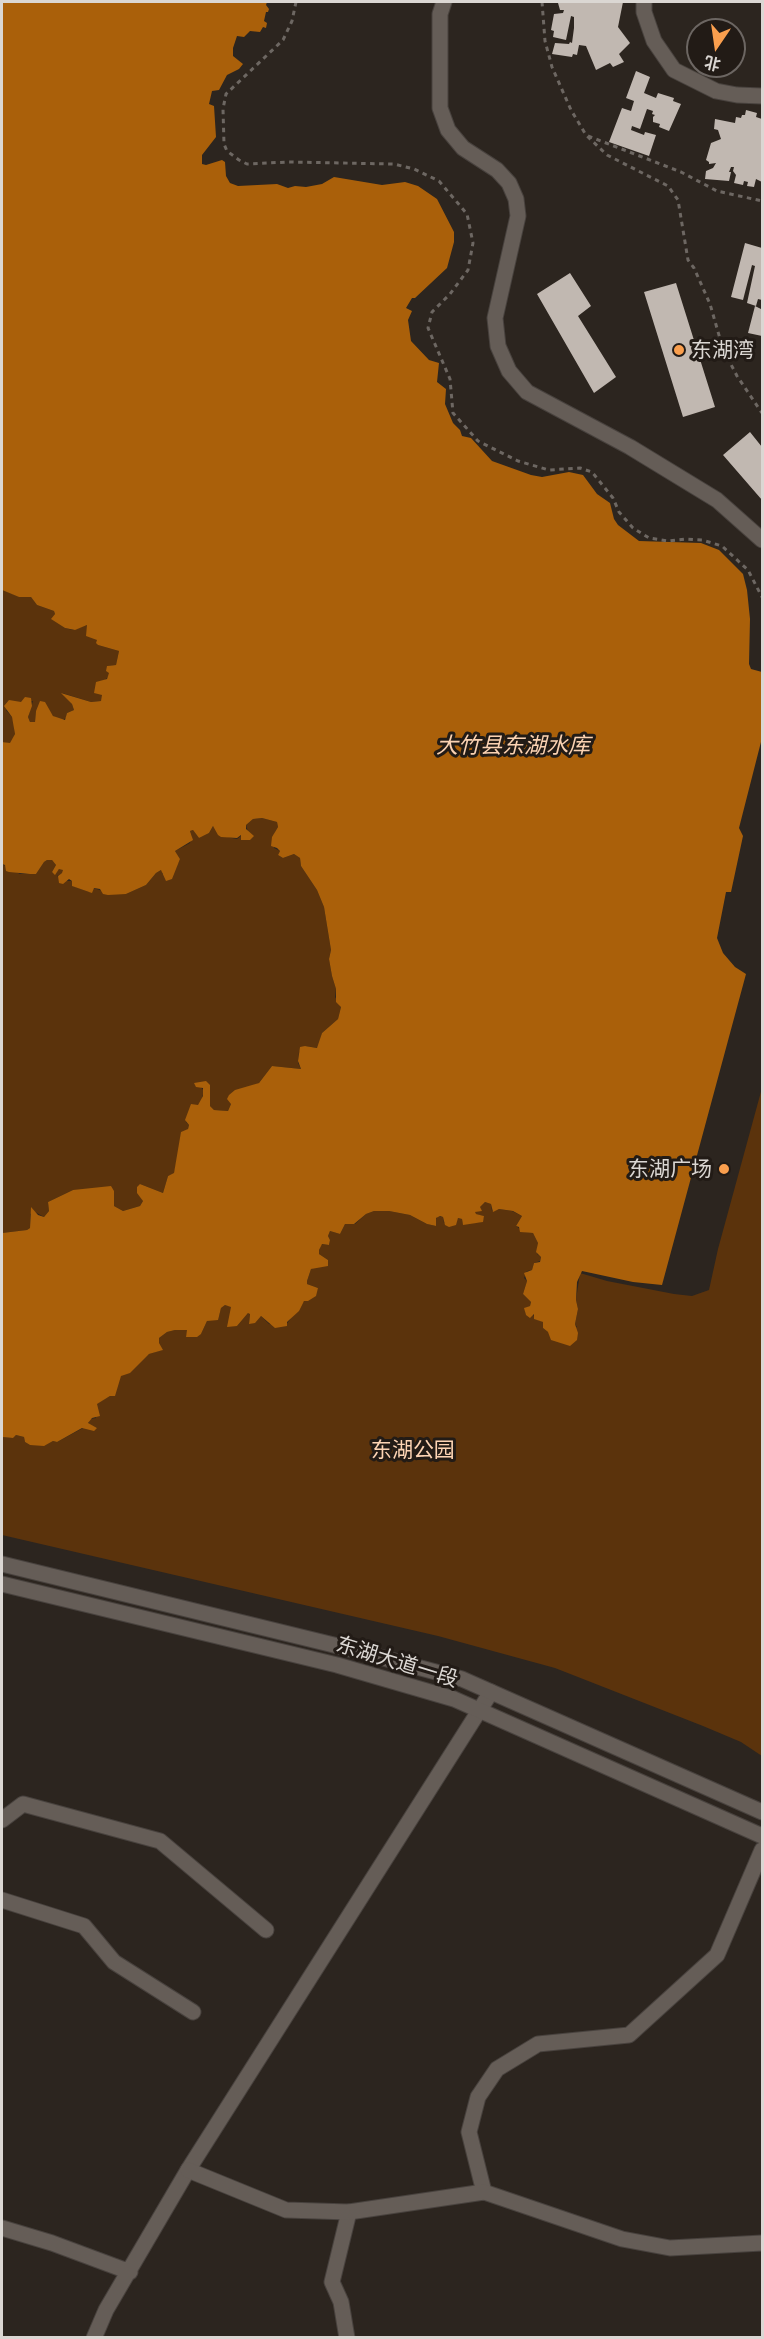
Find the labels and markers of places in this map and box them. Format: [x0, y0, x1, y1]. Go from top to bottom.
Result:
place label: 东湖湾 [691, 337, 754, 363]
marker: 东湖湾 [672, 343, 686, 357]
place label: 东湖广场 [628, 1156, 712, 1182]
marker: 东湖广场 [717, 1162, 731, 1176]

